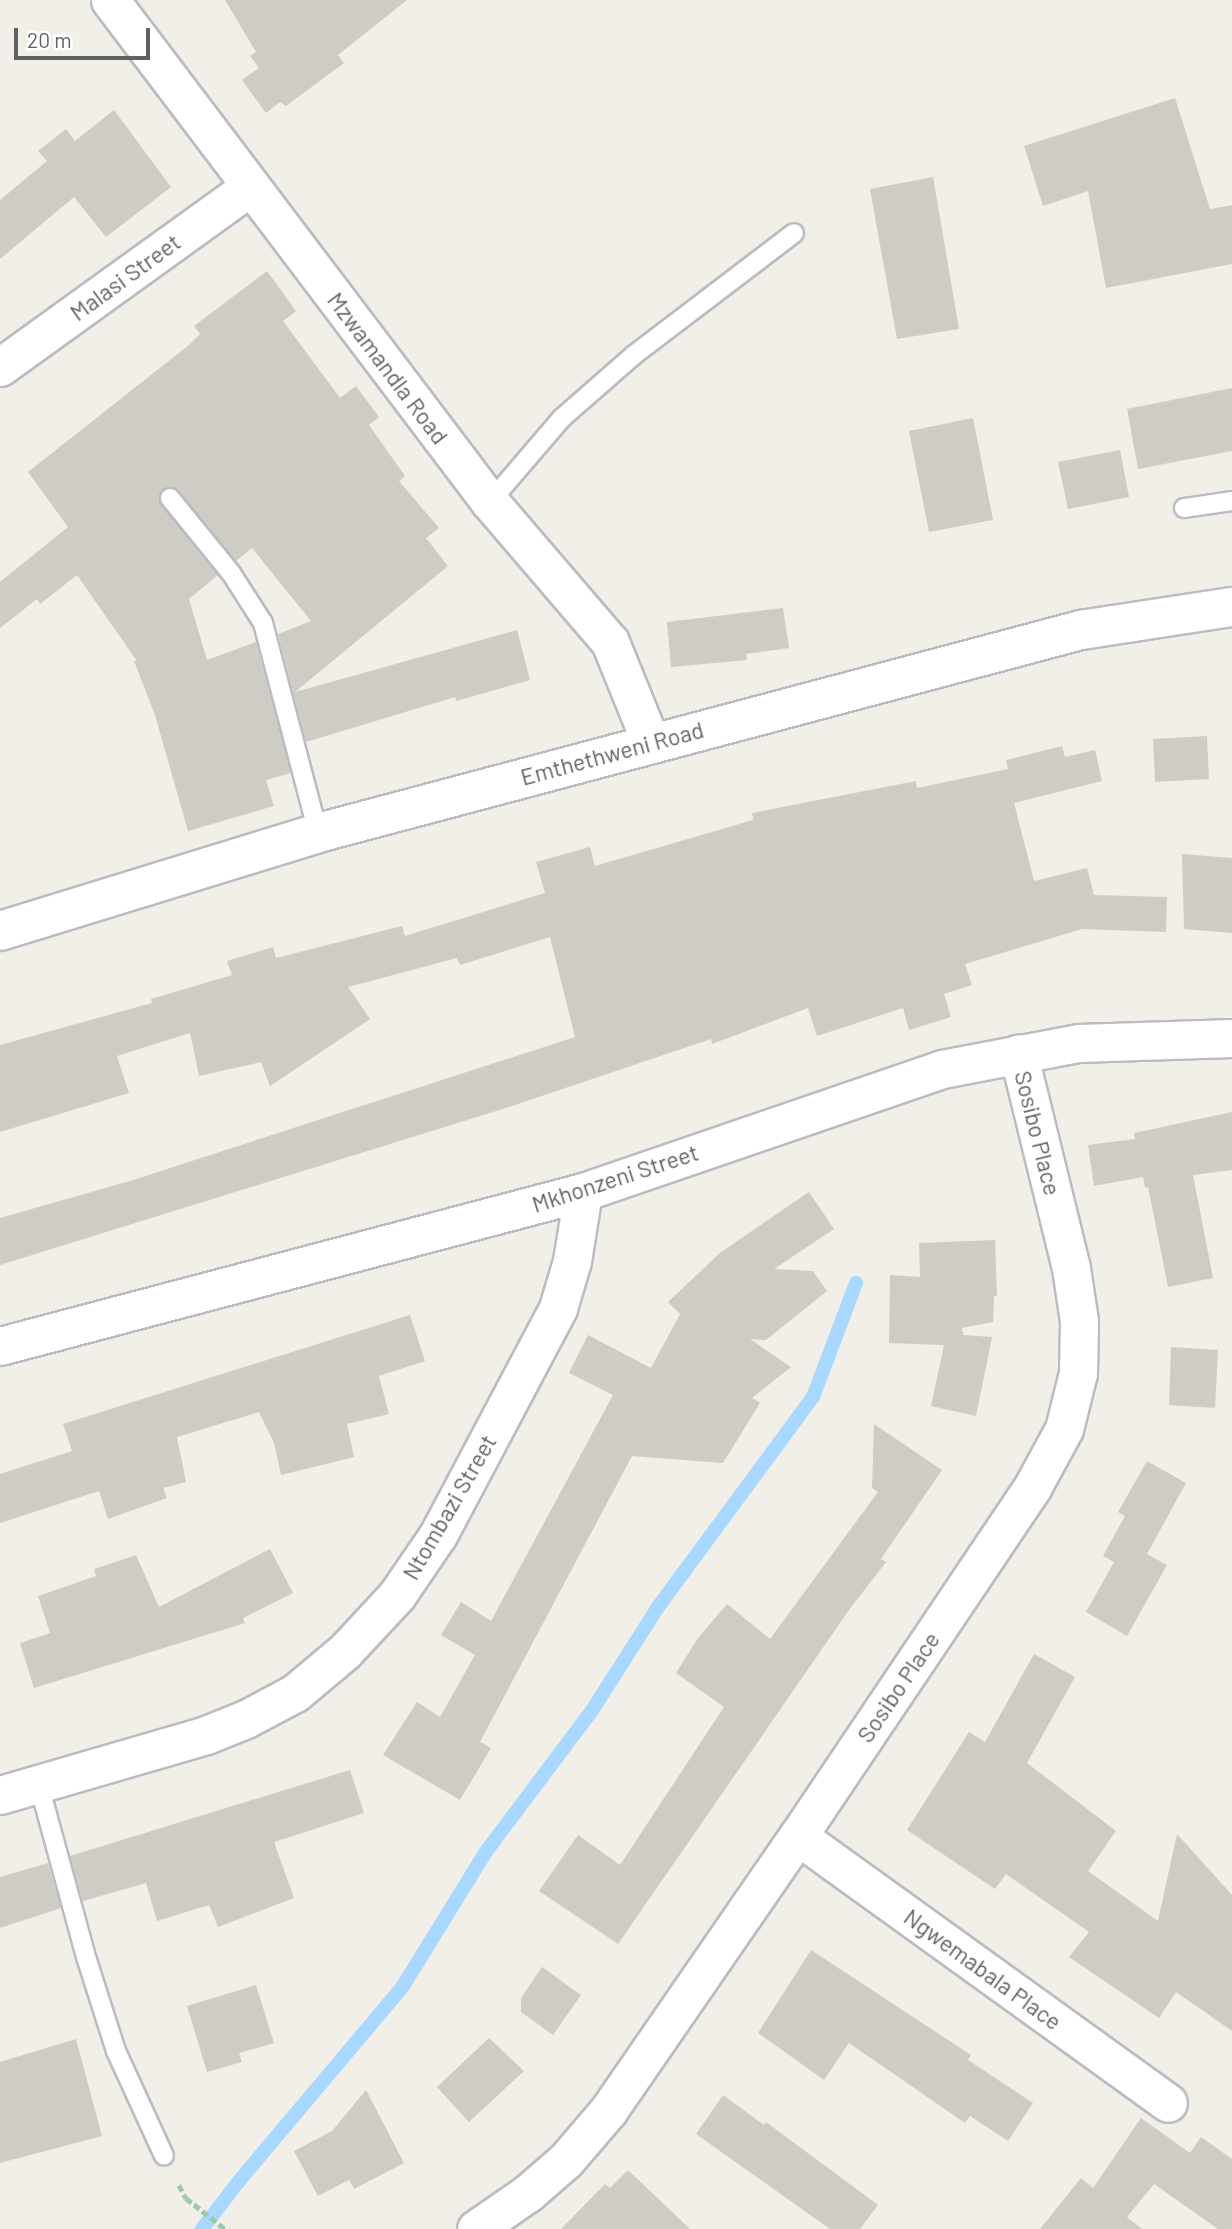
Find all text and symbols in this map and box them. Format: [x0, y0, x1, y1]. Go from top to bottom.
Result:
scale bar [18, 14, 154, 58]
text: 20 m [27, 27, 72, 52]
street label: Malasi Street [64, 228, 186, 326]
street label: Mzwamandla Road [322, 287, 454, 449]
street label: Emthethweni Road [517, 715, 707, 791]
street label: Sosibo Place [1009, 1068, 1067, 1198]
street label: Mkhonzeni Street [528, 1138, 702, 1218]
street label: Ntombazi Street [396, 1430, 502, 1584]
street label: Sosibo Place [851, 1627, 945, 1747]
street label: Ngwemabala Place [899, 1903, 1067, 2035]

